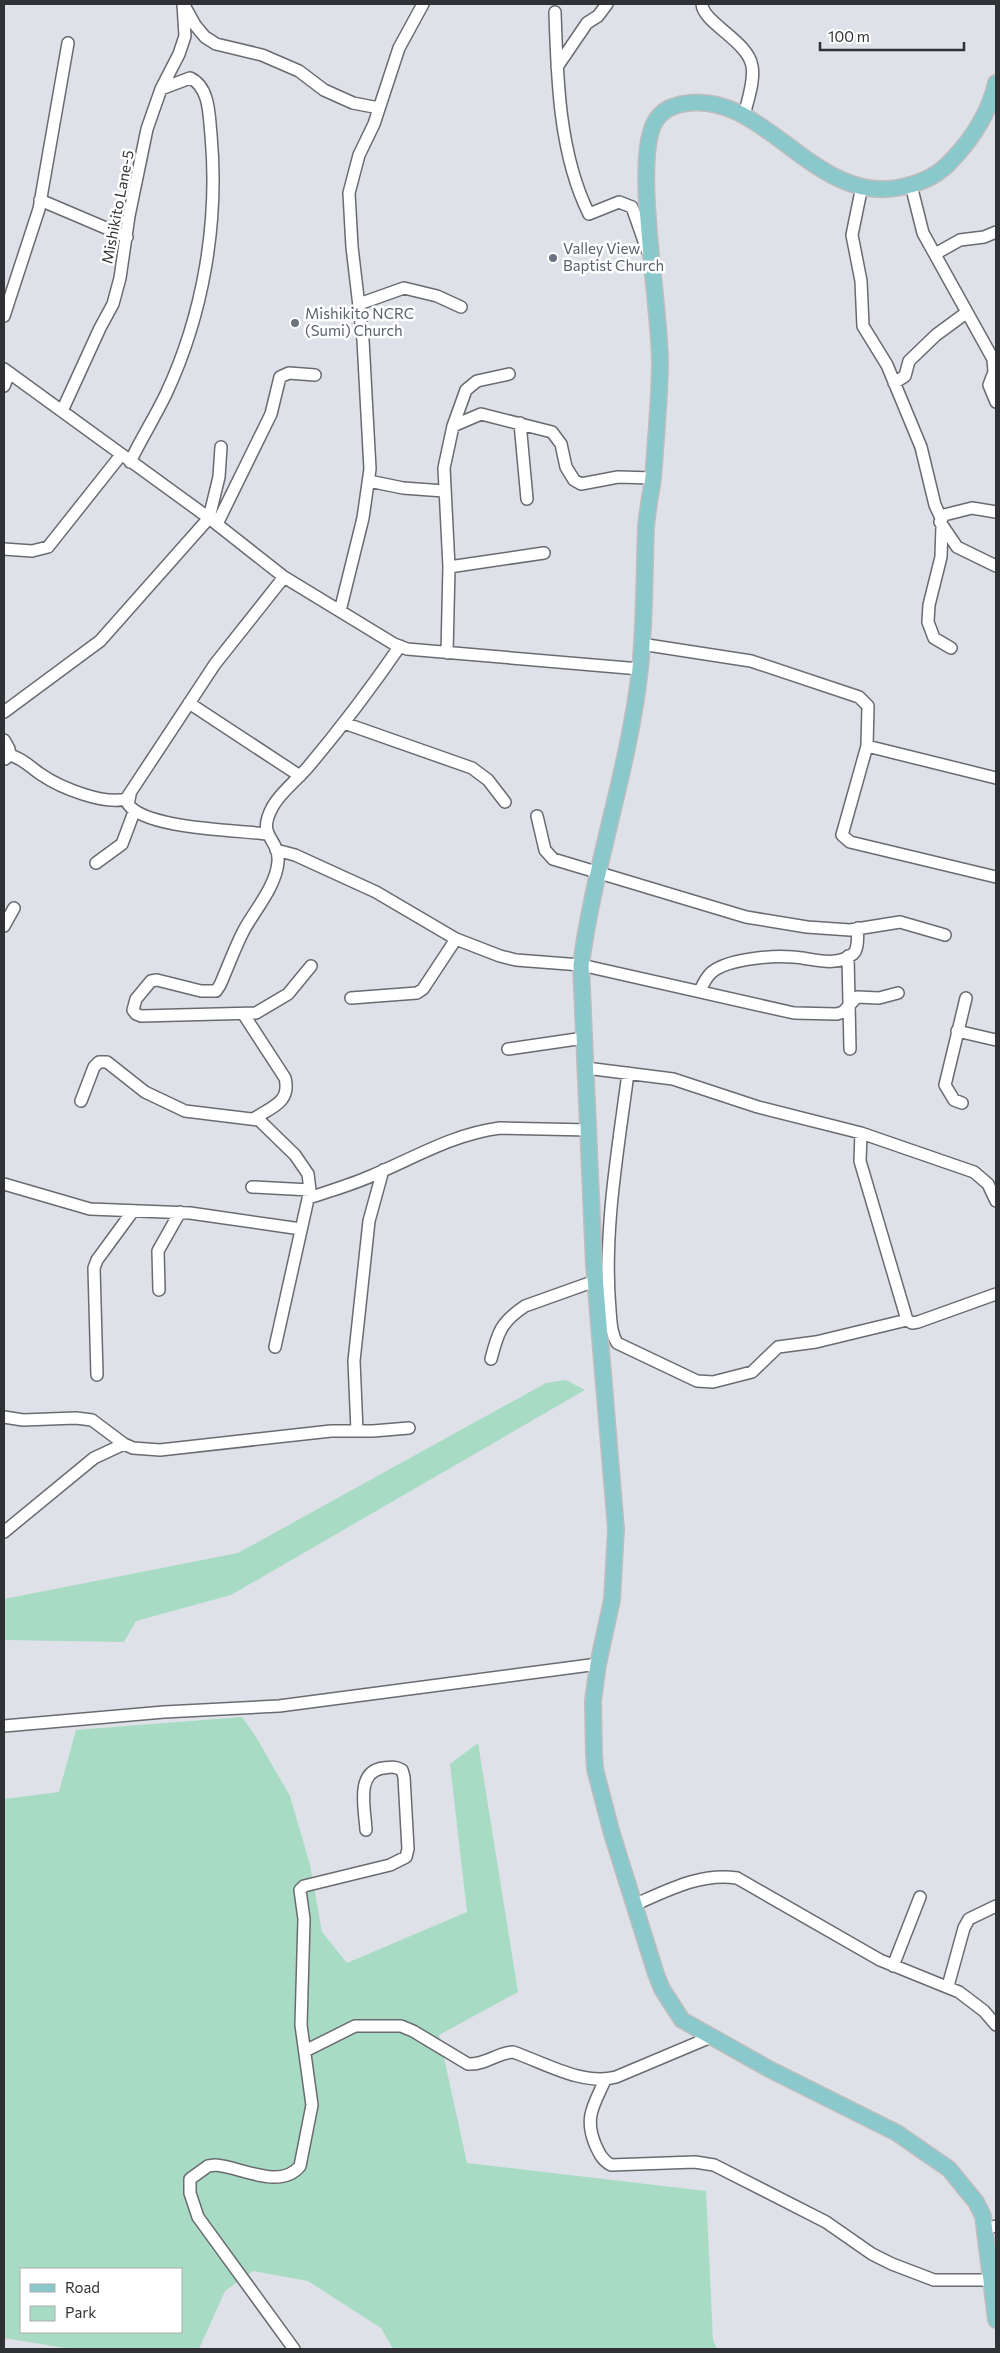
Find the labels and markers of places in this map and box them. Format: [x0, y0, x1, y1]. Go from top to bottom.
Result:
place label: Valley View Baptist Church [563, 239, 664, 274]
marker: Valley View Baptist Church [547, 252, 559, 264]
place label: Mishikito NCRC (Sumi) Church [305, 304, 414, 339]
marker: Mishikito NCRC (Sumi) Church [289, 317, 301, 329]

